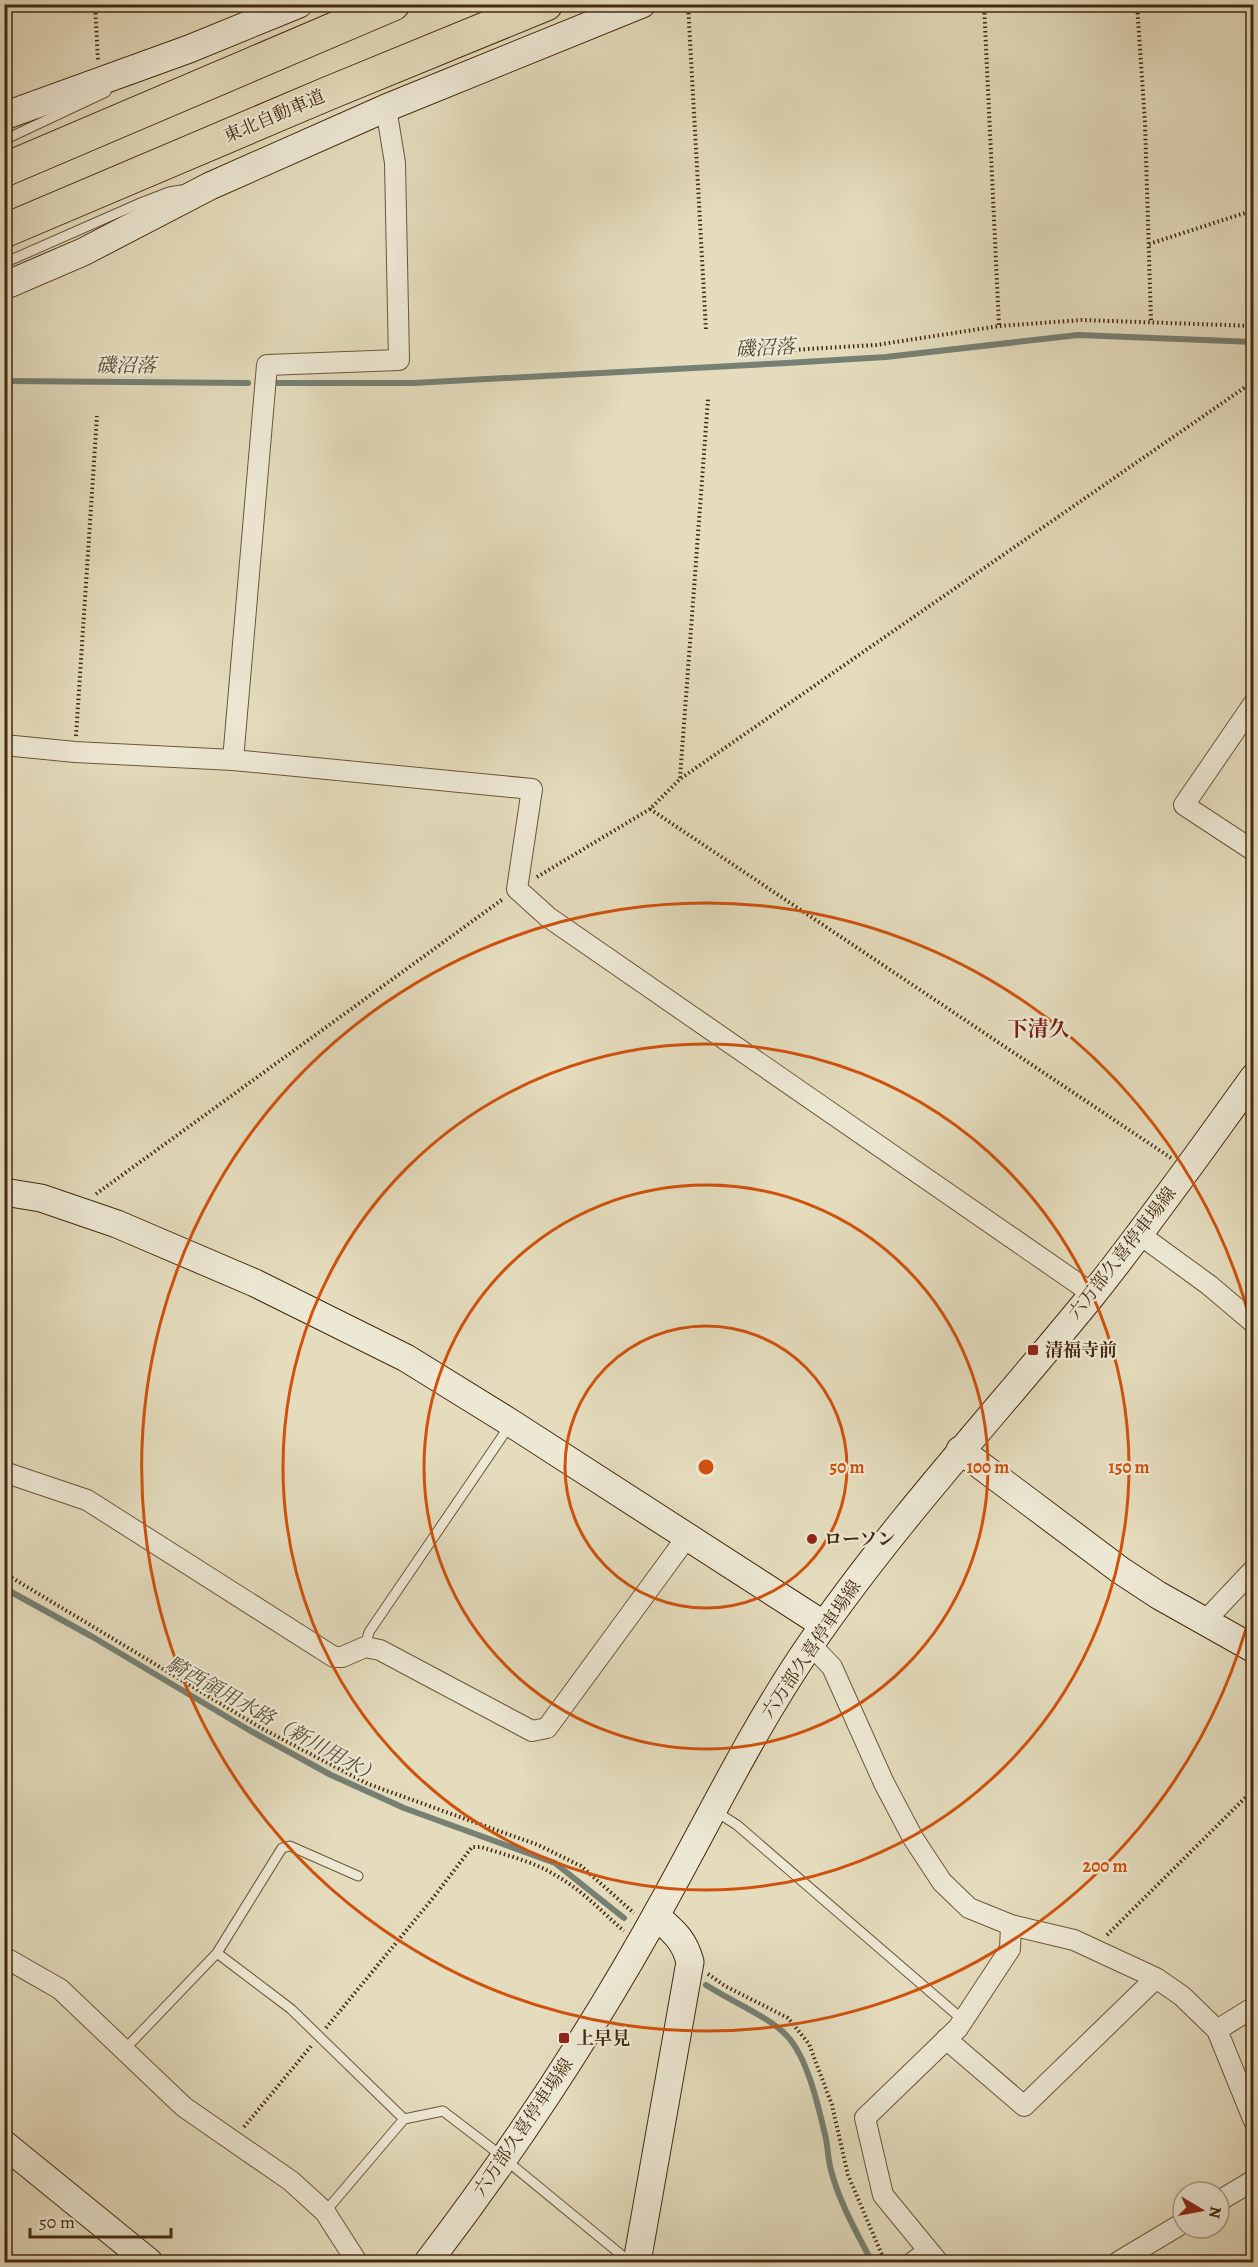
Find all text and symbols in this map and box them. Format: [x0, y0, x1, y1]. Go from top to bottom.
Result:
street label: 東北自動車道 [220, 84, 328, 148]
water label: 磯沼落 [734, 333, 799, 363]
water label: 磯沼落 [96, 352, 159, 379]
district label: 下清久 [1007, 1015, 1070, 1043]
street label: 六万部久喜停車場線 [1063, 1182, 1181, 1324]
place label: 清福寺前 [1045, 1338, 1117, 1362]
marker: 清福寺前 [1026, 1343, 1040, 1357]
text: 50 m [830, 1455, 864, 1479]
text: 100 m [967, 1455, 1009, 1479]
text: 150 m [1108, 1455, 1150, 1479]
centre of rings [696, 1457, 716, 1477]
place label: ローソン [824, 1527, 895, 1551]
marker: ローソン [805, 1532, 819, 1546]
street label: 六万部久喜停車場線 [756, 1575, 866, 1723]
water label: 騎西領用水路（新川用水） [162, 1650, 384, 1790]
text: 200 m [1082, 1854, 1128, 1878]
place label: 上早見 [576, 2026, 630, 2050]
marker: 上早見 [557, 2031, 571, 2045]
street label: 六万部久喜停車場線 [468, 2053, 578, 2201]
north arrow [1171, 2180, 1231, 2240]
scale bar [30, 2201, 171, 2239]
text: N [1203, 2205, 1227, 2220]
text: 50 m [39, 2210, 75, 2234]

